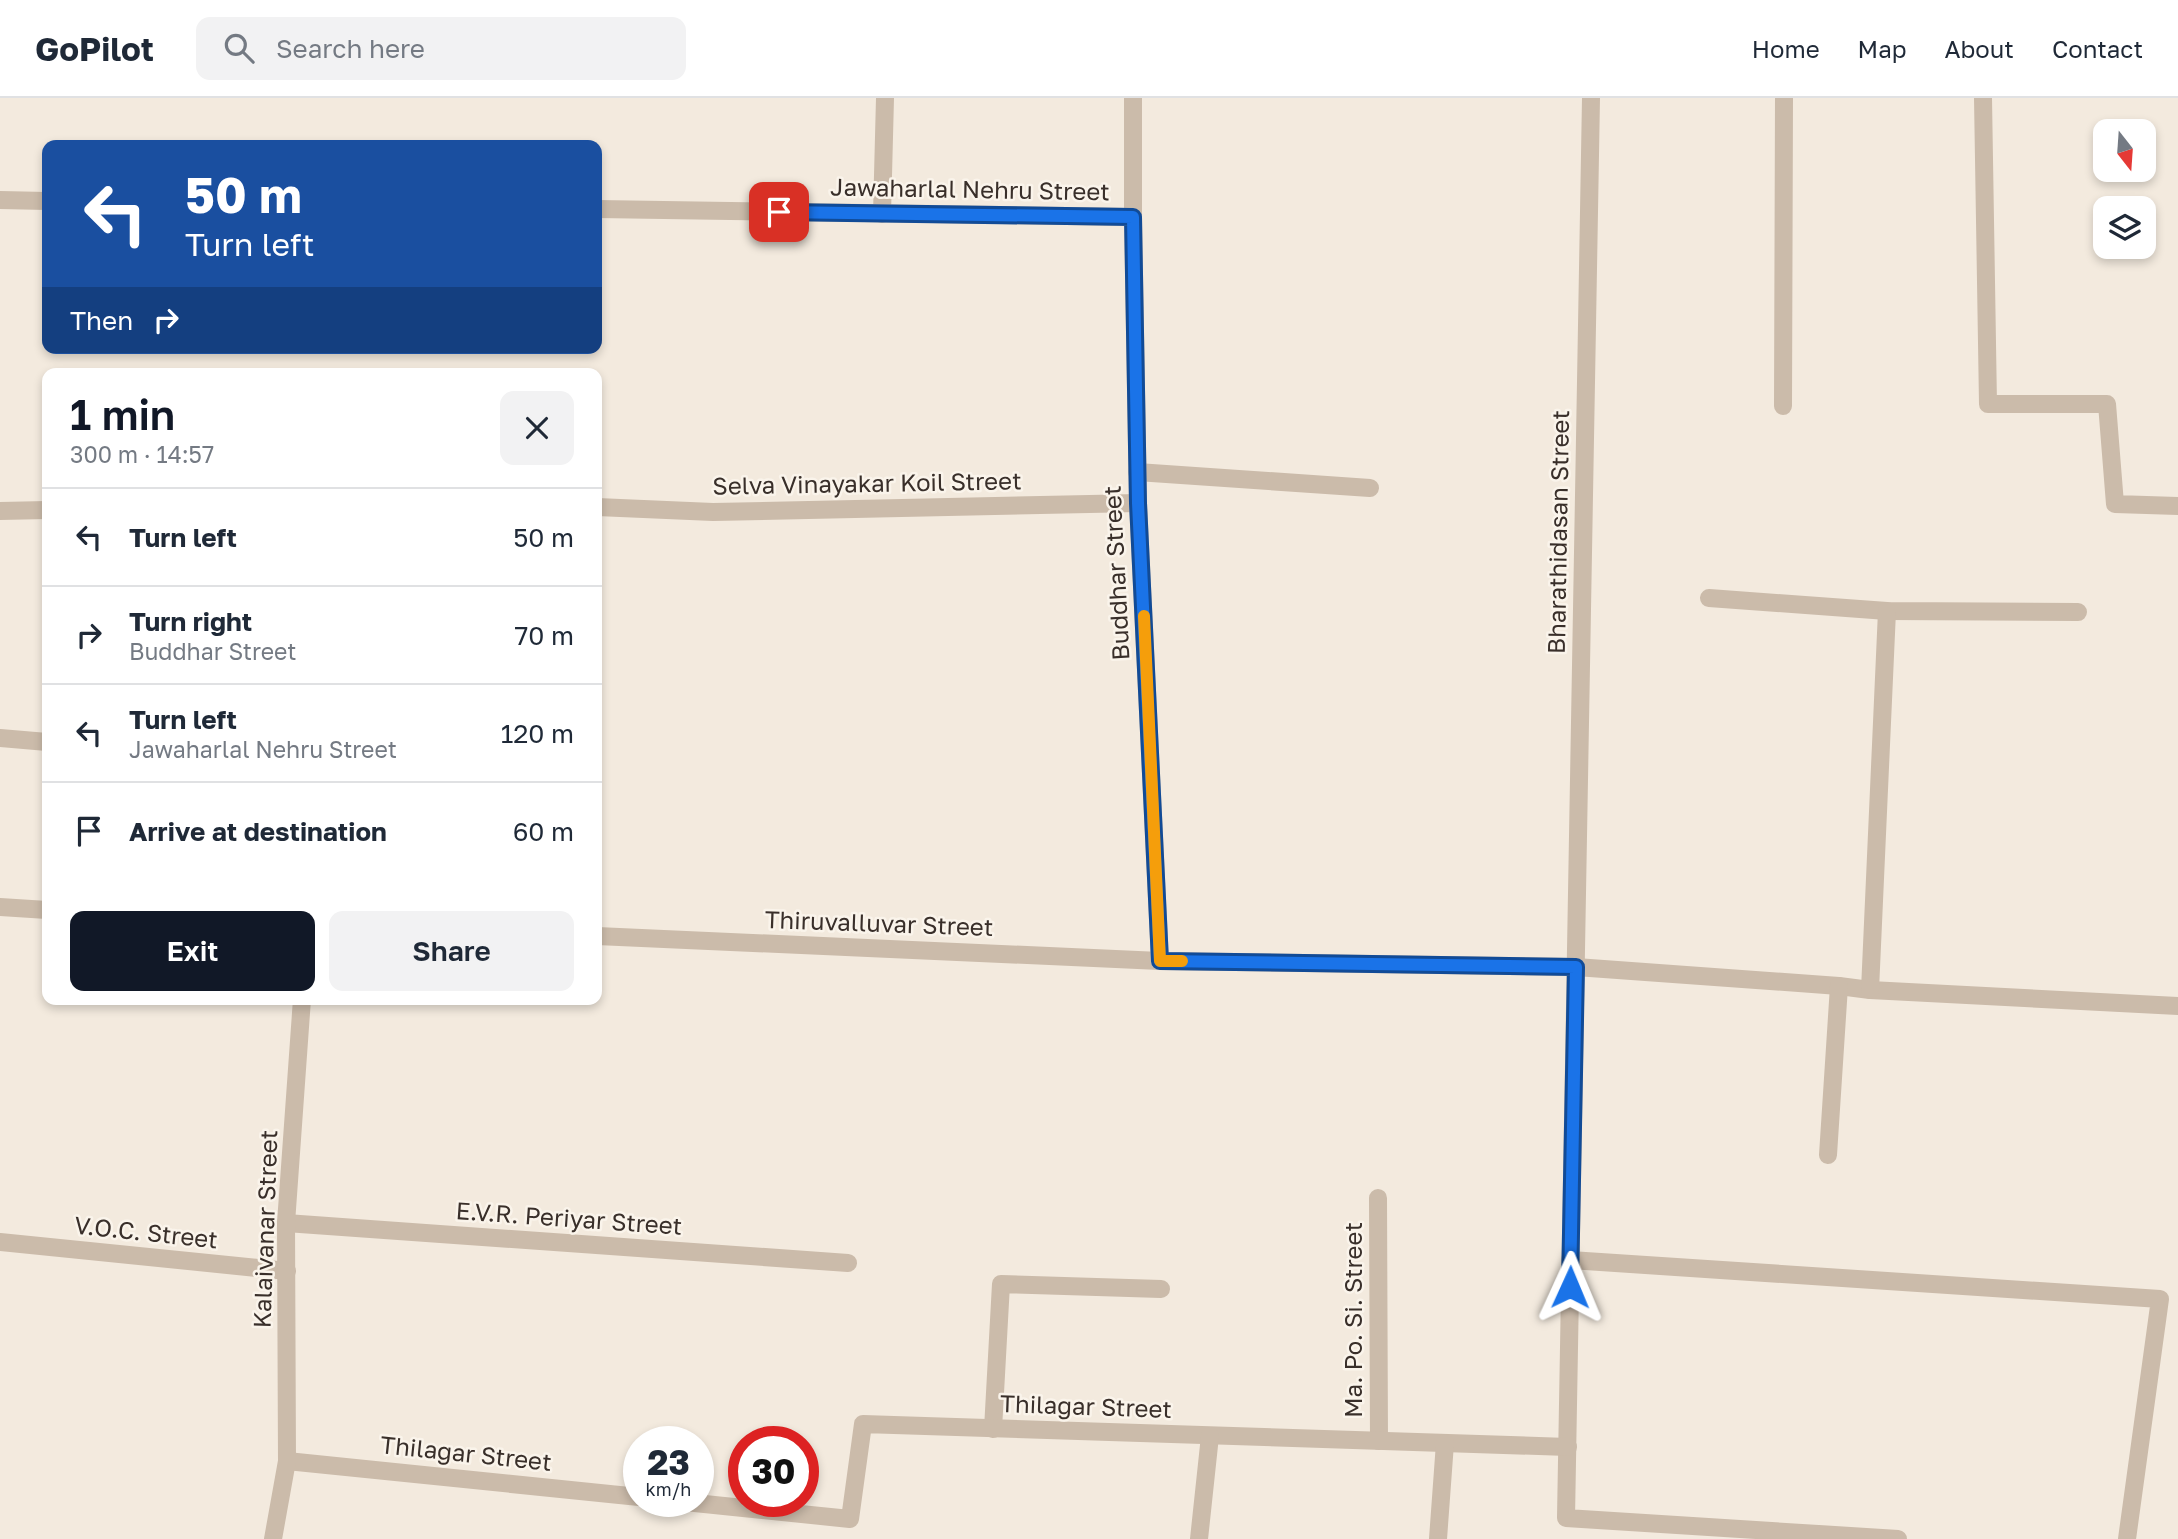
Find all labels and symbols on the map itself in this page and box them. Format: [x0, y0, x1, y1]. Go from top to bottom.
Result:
north arrow [2093, 119, 2156, 182]
street label: Jawaharlal Nehru Street [830, 172, 1110, 205]
pin [749, 182, 809, 242]
street label: Bharathidasan Street [1541, 410, 1574, 654]
street label: Selva Vinayakar Koil Street [712, 465, 1022, 500]
street label: Buddhar Street [1096, 485, 1135, 661]
street label: Thiruvalluvar Street [764, 904, 994, 941]
street label: Kalaivanar Street [247, 1129, 282, 1329]
street label: E.V.R. Periyar Street [455, 1195, 683, 1240]
street label: V.O.C. Street [73, 1210, 219, 1253]
street label: Ma. Po. Si. Street [1338, 1222, 1367, 1418]
position arrow [1533, 1250, 1607, 1324]
street label: Thilagar Street [1000, 1388, 1173, 1423]
speed limit sign: 30 [728, 1426, 819, 1517]
street label: Thilagar Street [379, 1429, 553, 1476]

